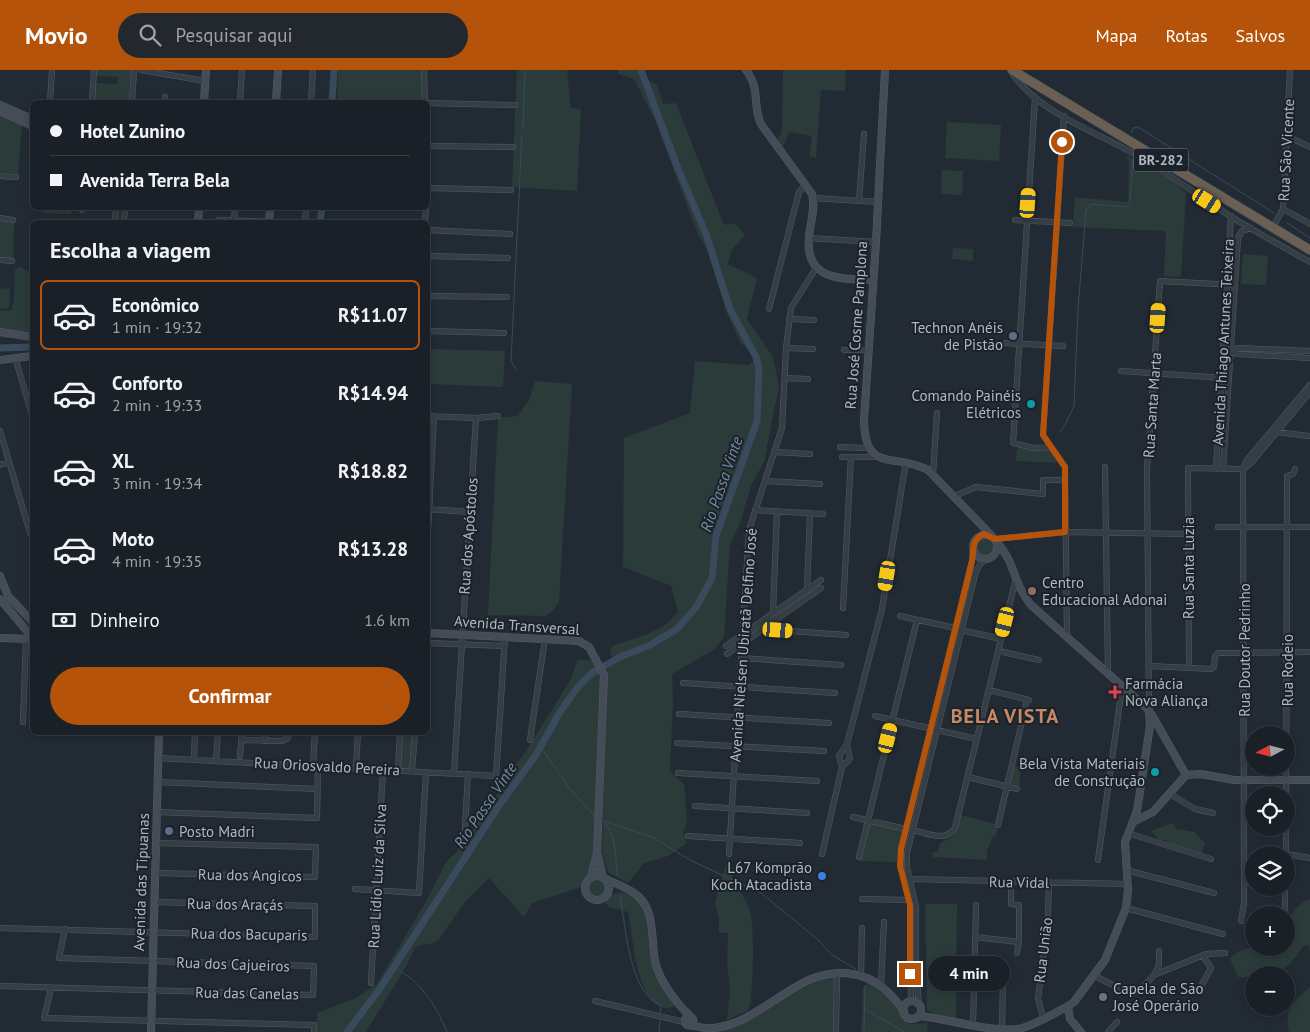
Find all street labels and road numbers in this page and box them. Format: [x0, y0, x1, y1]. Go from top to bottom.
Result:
street label: Rua São Vicente [1274, 98, 1298, 202]
road number: BR-282 [1134, 148, 1188, 172]
street label: Avenida Thiago Antunes Teixeira [1208, 238, 1238, 446]
street label: Rua José Cosme Pamplona [841, 240, 871, 410]
street label: Rua Santa Marta [1139, 352, 1165, 458]
street label: Rua dos Apóstolos [454, 477, 482, 595]
street label: Rua Santa Luzia [1179, 517, 1198, 619]
street label: Avenida Nielsen Ubiratã Delfino José [725, 527, 761, 763]
street label: Rua Doutor Pedrinho [1235, 583, 1254, 717]
street label: Avenida Transversal [454, 611, 581, 639]
street label: Rua Rodeio [1278, 634, 1297, 706]
street label: Rua Oriosvaldo Pereira [254, 753, 400, 779]
street label: Rua Lídio Luiz da Silva [364, 803, 390, 949]
street label: Avenida das Tipuanas [129, 813, 153, 951]
street label: Rua dos Angicos [198, 865, 302, 885]
street label: Rua Vidal [989, 872, 1050, 892]
street label: Rua dos Araçás [187, 894, 283, 914]
street label: Rua União [1030, 916, 1056, 984]
street label: Rua dos Bacuparis [190, 923, 308, 945]
street label: Rua dos Cajueiros [176, 953, 290, 975]
street label: Rua das Canelas [195, 983, 299, 1003]

